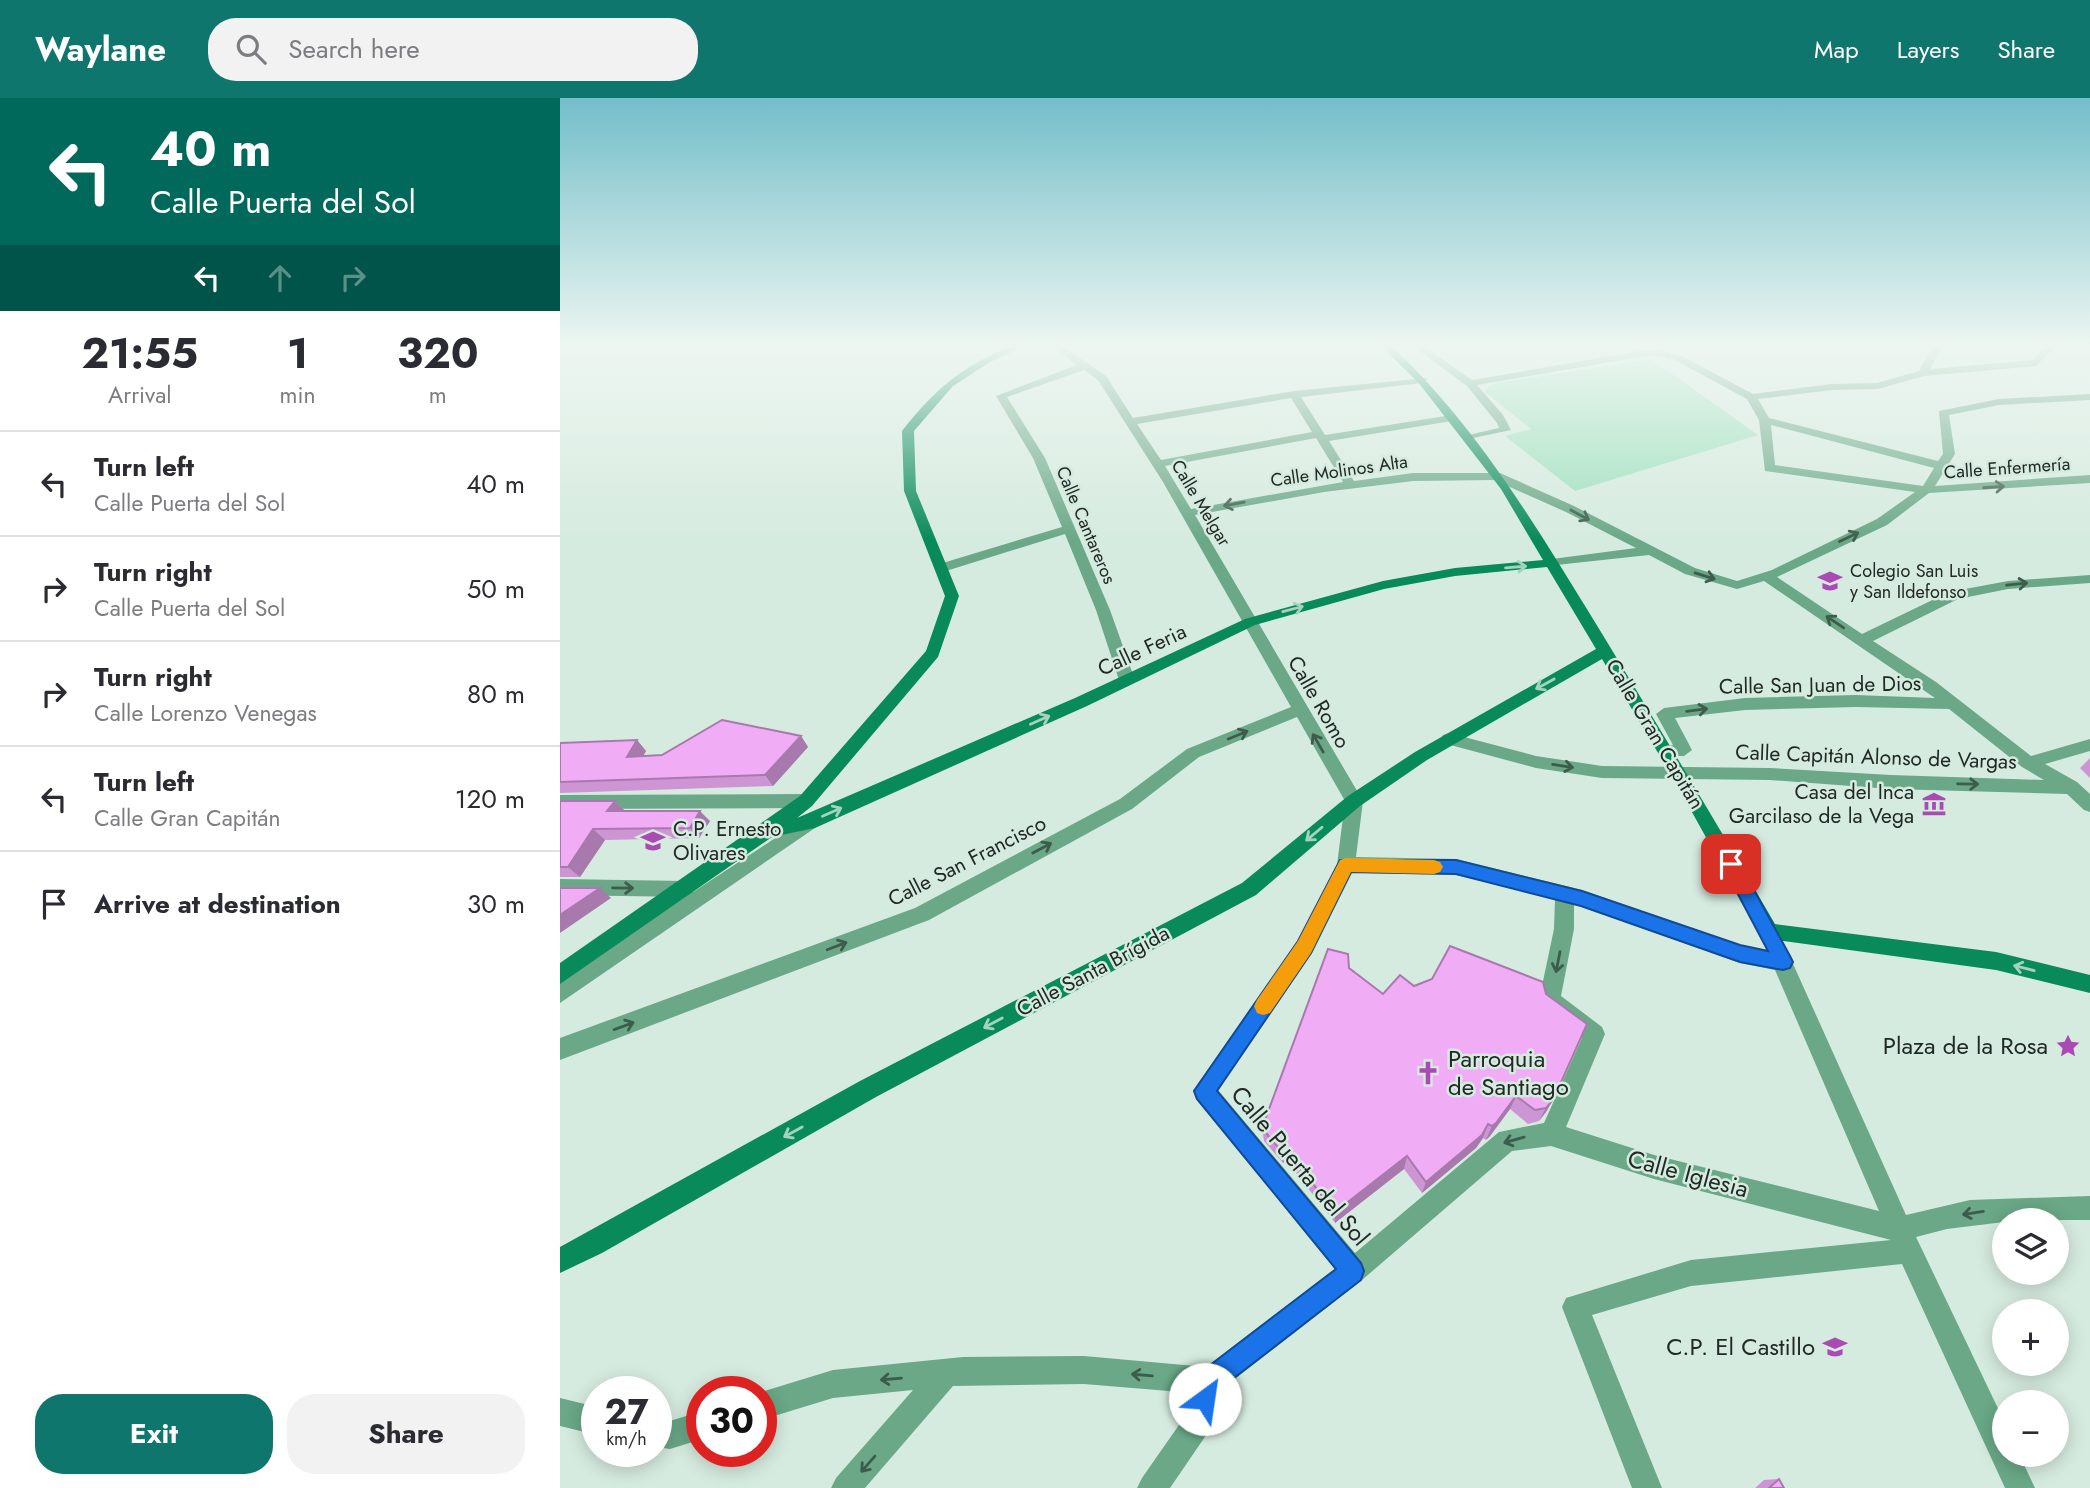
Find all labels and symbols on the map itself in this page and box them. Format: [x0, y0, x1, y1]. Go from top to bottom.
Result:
street label: Calle Molinos Alta [1269, 449, 1409, 493]
street label: Calle Enfermería [1943, 451, 2071, 485]
street label: Calle Melgar [1165, 455, 1238, 552]
street label: Calle Cantareros [1050, 462, 1122, 588]
one-way arrow [1982, 480, 2005, 493]
one-way arrow [1223, 498, 1246, 511]
one-way arrow [1570, 508, 1590, 522]
one-way arrow [1838, 530, 1860, 543]
place label: Colegio San Luis y San Ildefonso [1850, 558, 1978, 605]
one-way arrow [1504, 560, 1527, 573]
school or university icon: Colegio San Luis y San Ildefonso [1816, 567, 1844, 595]
one-way arrow [1694, 571, 1716, 584]
one-way arrow [2005, 578, 2028, 591]
one-way arrow [1281, 602, 1304, 615]
one-way arrow [1826, 615, 1845, 629]
street label: Calle Feria [1093, 616, 1191, 684]
street label: Calle Romo [1280, 650, 1358, 754]
street label: Calle Gran Capitán [1598, 653, 1712, 815]
street label: Calle San Juan de Dios [1719, 668, 1921, 702]
one-way arrow [1535, 678, 1556, 691]
one-way arrow [1685, 703, 1708, 716]
one-way arrow [1029, 713, 1051, 726]
one-way arrow [1227, 728, 1248, 741]
one-way arrow [1311, 733, 1324, 754]
street label: Calle Capitán Alonso de Vargas [1735, 737, 2017, 777]
one-way arrow [1552, 760, 1574, 773]
place label: Casa del Inca Garcilaso de la Vega [1729, 777, 1914, 831]
one-way arrow [1956, 777, 1979, 791]
museum icon: Casa del Inca Garcilaso de la Vega [1920, 790, 1948, 818]
one-way arrow [821, 805, 843, 818]
street label: Calle San Francisco [883, 808, 1051, 914]
place label: C.P. Ernesto Olivares [673, 814, 782, 868]
one-way arrow [1305, 826, 1323, 842]
school or university icon: C.P. Ernesto Olivares [639, 827, 667, 855]
pin [1701, 834, 1761, 894]
one-way arrow [1031, 841, 1052, 855]
one-way arrow [611, 881, 634, 895]
street label: Calle Santa Brígida [1011, 918, 1175, 1024]
one-way arrow [826, 939, 848, 952]
one-way arrow [1550, 950, 1564, 973]
one-way arrow [2013, 961, 2036, 974]
one-way arrow [983, 1017, 1003, 1031]
one-way arrow [613, 1019, 635, 1031]
place label: Plaza de la Rosa [1883, 1028, 2048, 1063]
place icon: Plaza de la Rosa [2054, 1032, 2082, 1060]
place label: Parroquia de Santiago [1448, 1041, 1569, 1104]
church icon: Parroquia de Santiago [1414, 1059, 1442, 1087]
street label: Calle Puerta del Sol [1223, 1078, 1378, 1253]
one-way arrow [783, 1125, 803, 1139]
one-way arrow [1503, 1135, 1525, 1148]
street label: Calle Iglesia [1624, 1141, 1752, 1206]
one-way arrow [1962, 1206, 1985, 1219]
place label: C.P. El Castillo [1666, 1329, 1815, 1364]
school or university icon: C.P. El Castillo [1821, 1333, 1849, 1361]
position arrow [1168, 1362, 1242, 1436]
one-way arrow [1131, 1368, 1154, 1381]
one-way arrow [880, 1373, 902, 1386]
speed limit sign: 30 [686, 1376, 777, 1467]
one-way arrow [860, 1454, 876, 1472]

